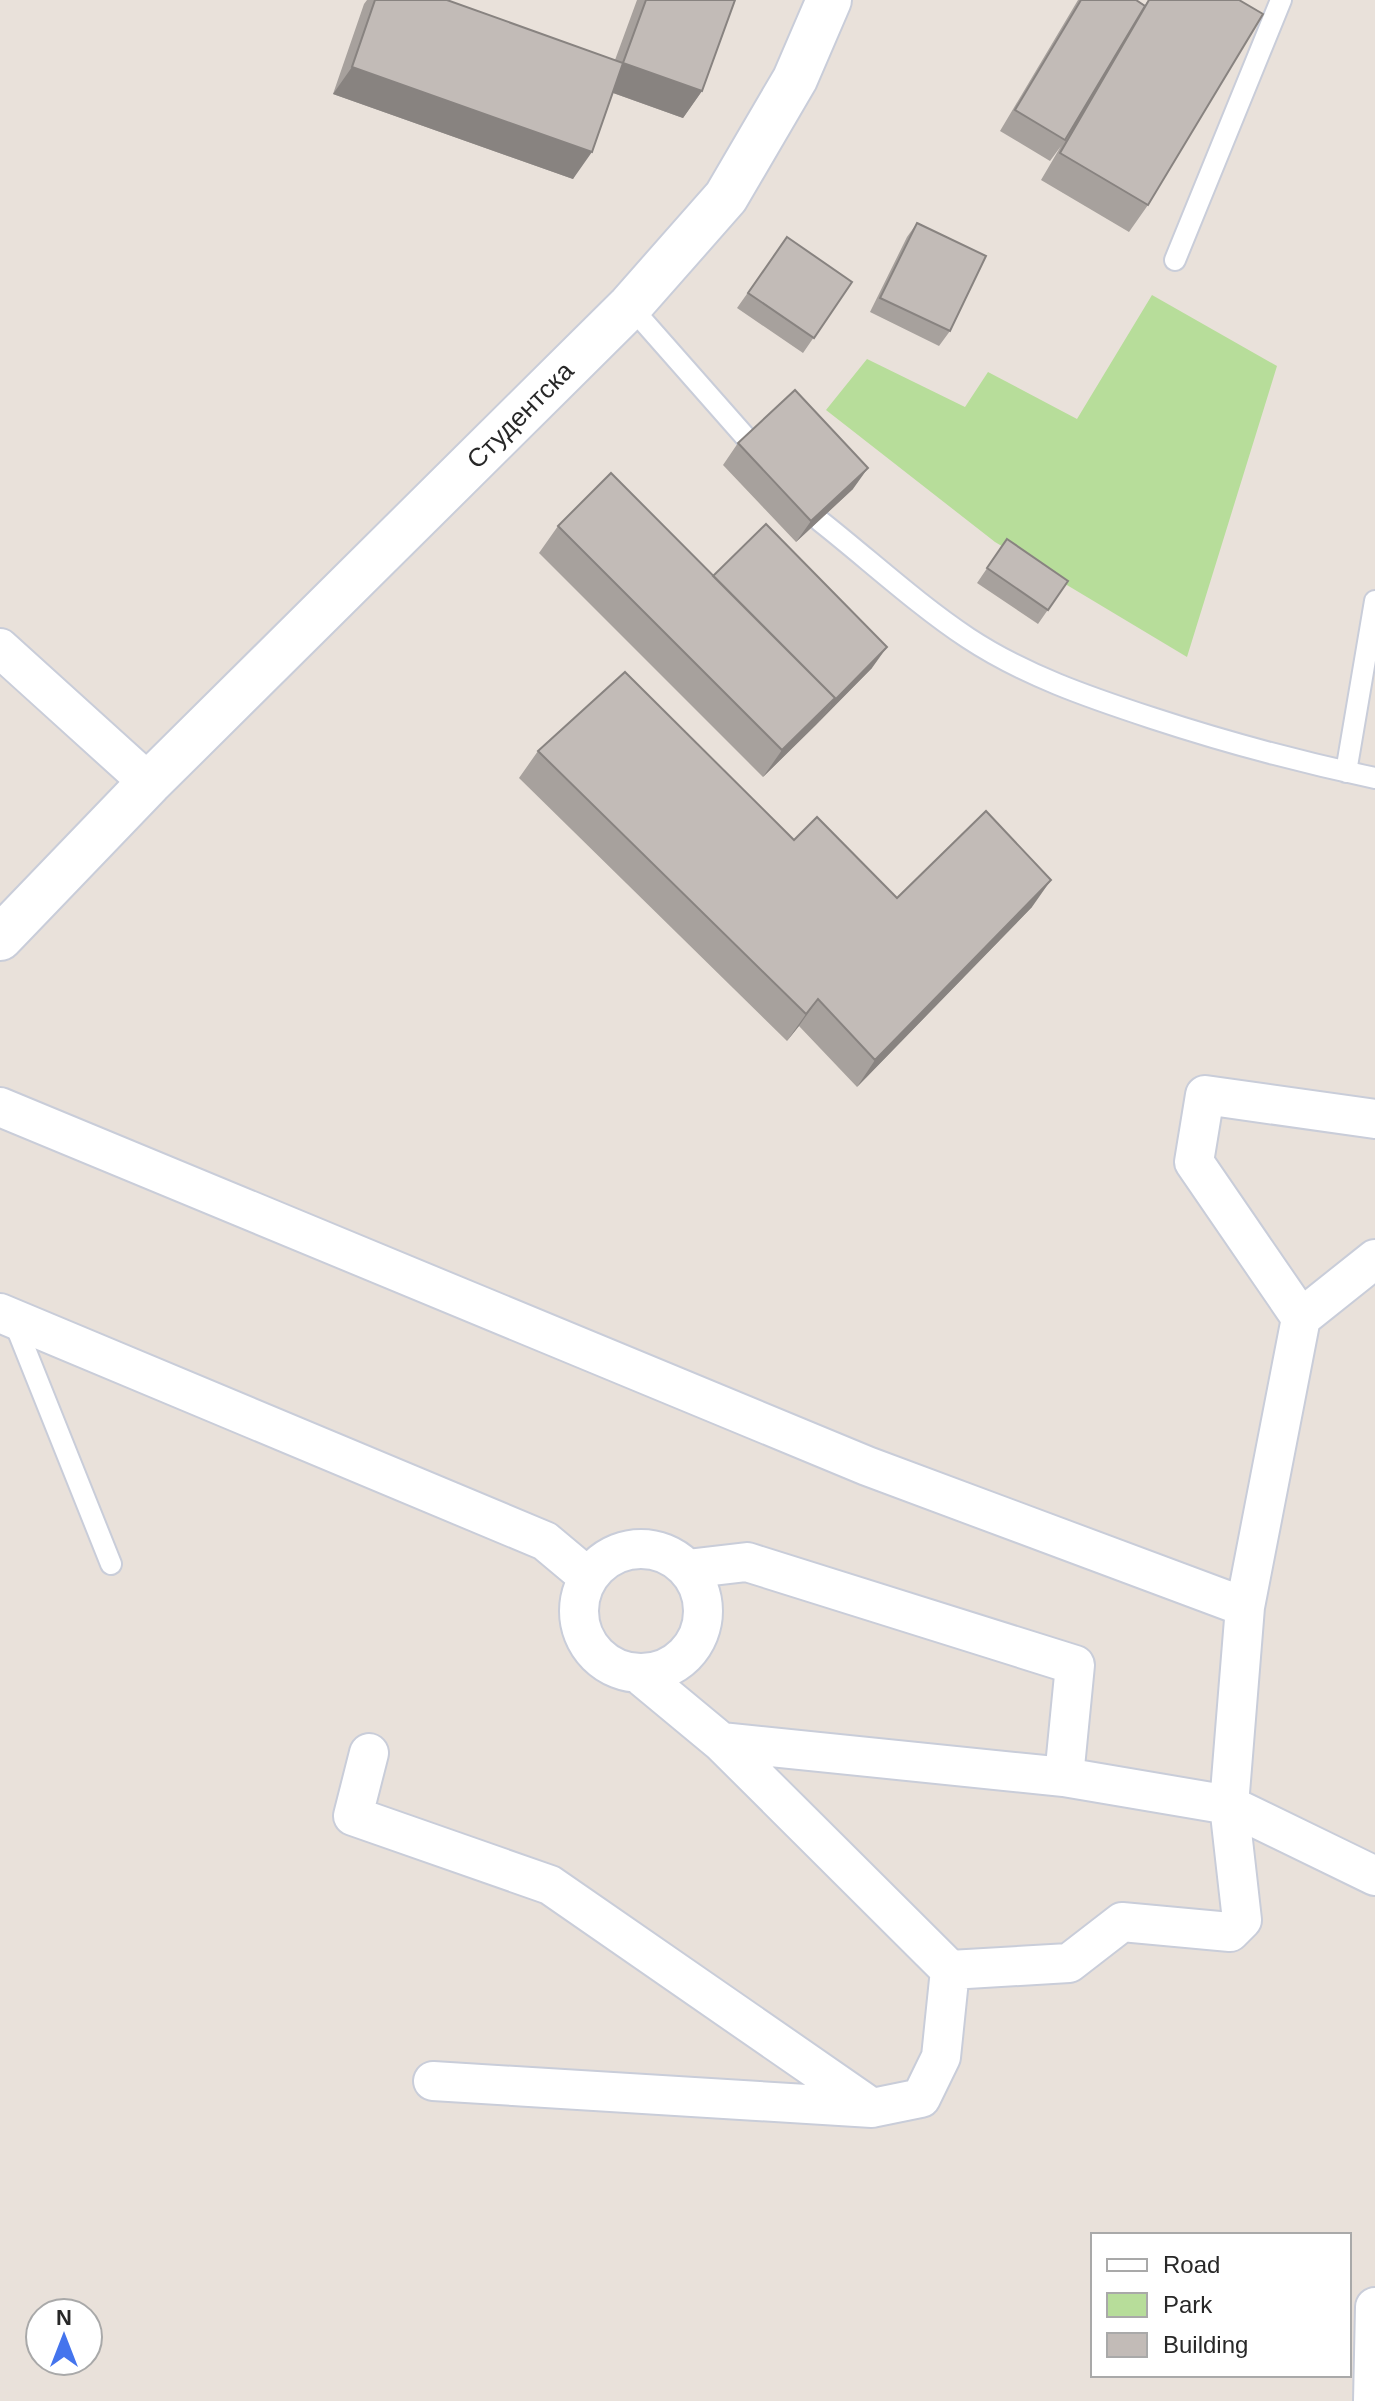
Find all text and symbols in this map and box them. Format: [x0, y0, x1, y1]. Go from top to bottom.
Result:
street label: Студентска [461, 355, 580, 474]
legend [1091, 2233, 1351, 2377]
text: Road [1163, 2251, 1220, 2278]
text: Park [1163, 2291, 1213, 2318]
north arrow [24, 2297, 104, 2377]
text: N [56, 2305, 72, 2330]
text: Building [1163, 2331, 1248, 2358]

